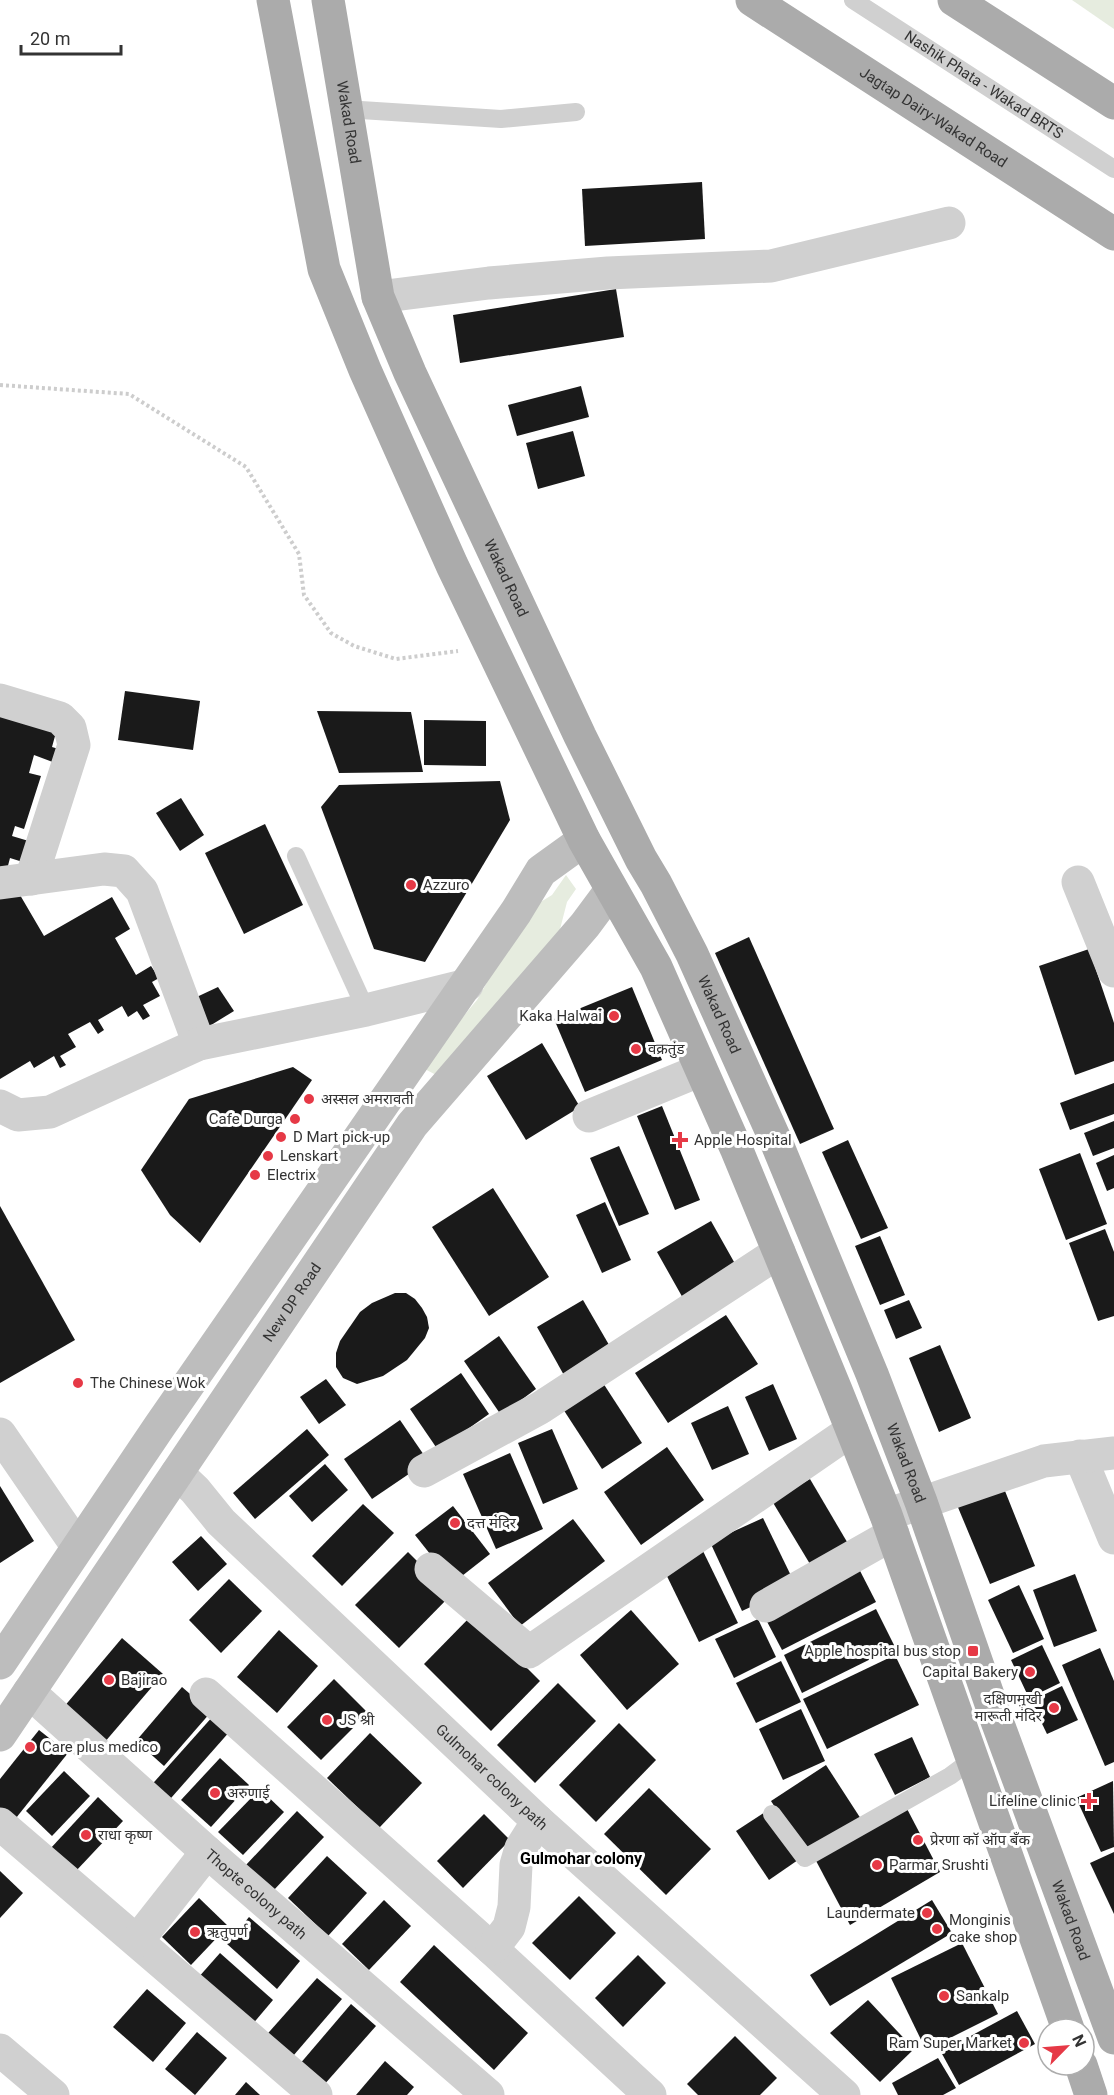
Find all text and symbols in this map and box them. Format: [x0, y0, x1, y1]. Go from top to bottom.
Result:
scale bar [21, 18, 122, 56]
street label: Nashik Phata - Wakad BRTS [901, 27, 1067, 143]
text: 20 m [30, 28, 70, 49]
street label: Jagtap Dairy-Wakad Road [856, 63, 1011, 172]
street label: Wakad Road [333, 80, 364, 165]
street label: Wakad Road [480, 536, 532, 620]
place label: Azzuro [423, 876, 470, 894]
marker: Azzuro [404, 878, 418, 892]
street label: Wakad Road [694, 973, 745, 1056]
place label: Kaka Halwai [519, 1007, 602, 1025]
marker: Kaka Halwai [607, 1009, 621, 1023]
place label: वक्रतुंड [648, 1040, 685, 1059]
marker: वक्रतुंड [629, 1042, 643, 1056]
place label: अस्सल अमरावती [321, 1090, 415, 1108]
marker: अस्सल अमरावती [302, 1092, 316, 1106]
place label: Cafe Durga [209, 1110, 283, 1128]
marker: Cafe Durga [288, 1112, 302, 1126]
place label: D Mart pick-up [293, 1128, 390, 1146]
marker: D Mart pick-up [274, 1130, 288, 1144]
marker: Apple Hospital [671, 1131, 689, 1149]
place label: Apple Hospital [694, 1131, 792, 1149]
place label: Lenskart [280, 1147, 338, 1165]
marker: Lenskart [261, 1149, 275, 1163]
place label: Electrix [267, 1166, 317, 1184]
marker: Electrix [248, 1168, 262, 1182]
street label: New DP Road [259, 1260, 325, 1345]
place label: The Chinese Wok [90, 1374, 206, 1392]
marker: The Chinese Wok [71, 1376, 85, 1390]
street label: Wakad Road [883, 1421, 929, 1505]
place label: दत्त मंदिर [467, 1514, 517, 1532]
marker: दत्त मंदिर [448, 1516, 462, 1530]
place label: Apple hospital bus stop [804, 1642, 961, 1660]
marker: Apple hospital bus stop [966, 1644, 980, 1658]
place label: Capital Bakery [922, 1663, 1018, 1681]
marker: Capital Bakery [1023, 1665, 1037, 1679]
place label: Bajirao [121, 1671, 167, 1689]
marker: Bajirao [102, 1673, 116, 1687]
place label: दक्षिणमुखी मारूती मंदिर [974, 1690, 1043, 1725]
marker: दक्षिणमुखी मारूती मंदिर [1047, 1701, 1061, 1715]
place label: JS श्री [339, 1711, 376, 1729]
marker: JS श्री [320, 1713, 334, 1727]
street label: Gulmohar colony path [432, 1720, 551, 1834]
place label: Care plus medico [42, 1738, 158, 1756]
marker: Care plus medico [23, 1740, 37, 1754]
place label: अरुणाई [227, 1784, 271, 1802]
marker: अरुणाई [208, 1786, 222, 1800]
place label: Lifeline clinic [989, 1792, 1076, 1810]
marker: Lifeline clinic [1080, 1792, 1098, 1810]
place label: राधा कृष्ण [98, 1826, 153, 1845]
marker: राधा कृष्ण [79, 1828, 93, 1842]
place label: प्रेरणा कॉ ऑप बँक [930, 1831, 1030, 1849]
marker: प्रेरणा कॉ ऑप बँक [911, 1833, 925, 1847]
street label: Thopte colony path [201, 1845, 310, 1943]
district label: Gulmohar colony [520, 1849, 643, 1868]
place label: Parmar Srushti [889, 1856, 989, 1874]
marker: Parmar Srushti [870, 1858, 884, 1872]
street label: Wakad Road [1048, 1878, 1094, 1963]
place label: Laundermate [827, 1904, 915, 1922]
marker: Laundermate [920, 1906, 934, 1920]
place label: Monginis cake shop [949, 1911, 1017, 1946]
marker: Monginis cake shop [930, 1922, 944, 1936]
place label: ऋतुपर्ण [207, 1923, 249, 1942]
marker: ऋतुपर्ण [188, 1925, 202, 1939]
place label: Sankalp [956, 1987, 1009, 2005]
marker: Sankalp [937, 1989, 951, 2003]
north arrow [1036, 2017, 1096, 2077]
text: N [1068, 2032, 1090, 2050]
place label: Ram Super Market [889, 2034, 1012, 2052]
marker: Ram Super Market [1017, 2036, 1031, 2050]

